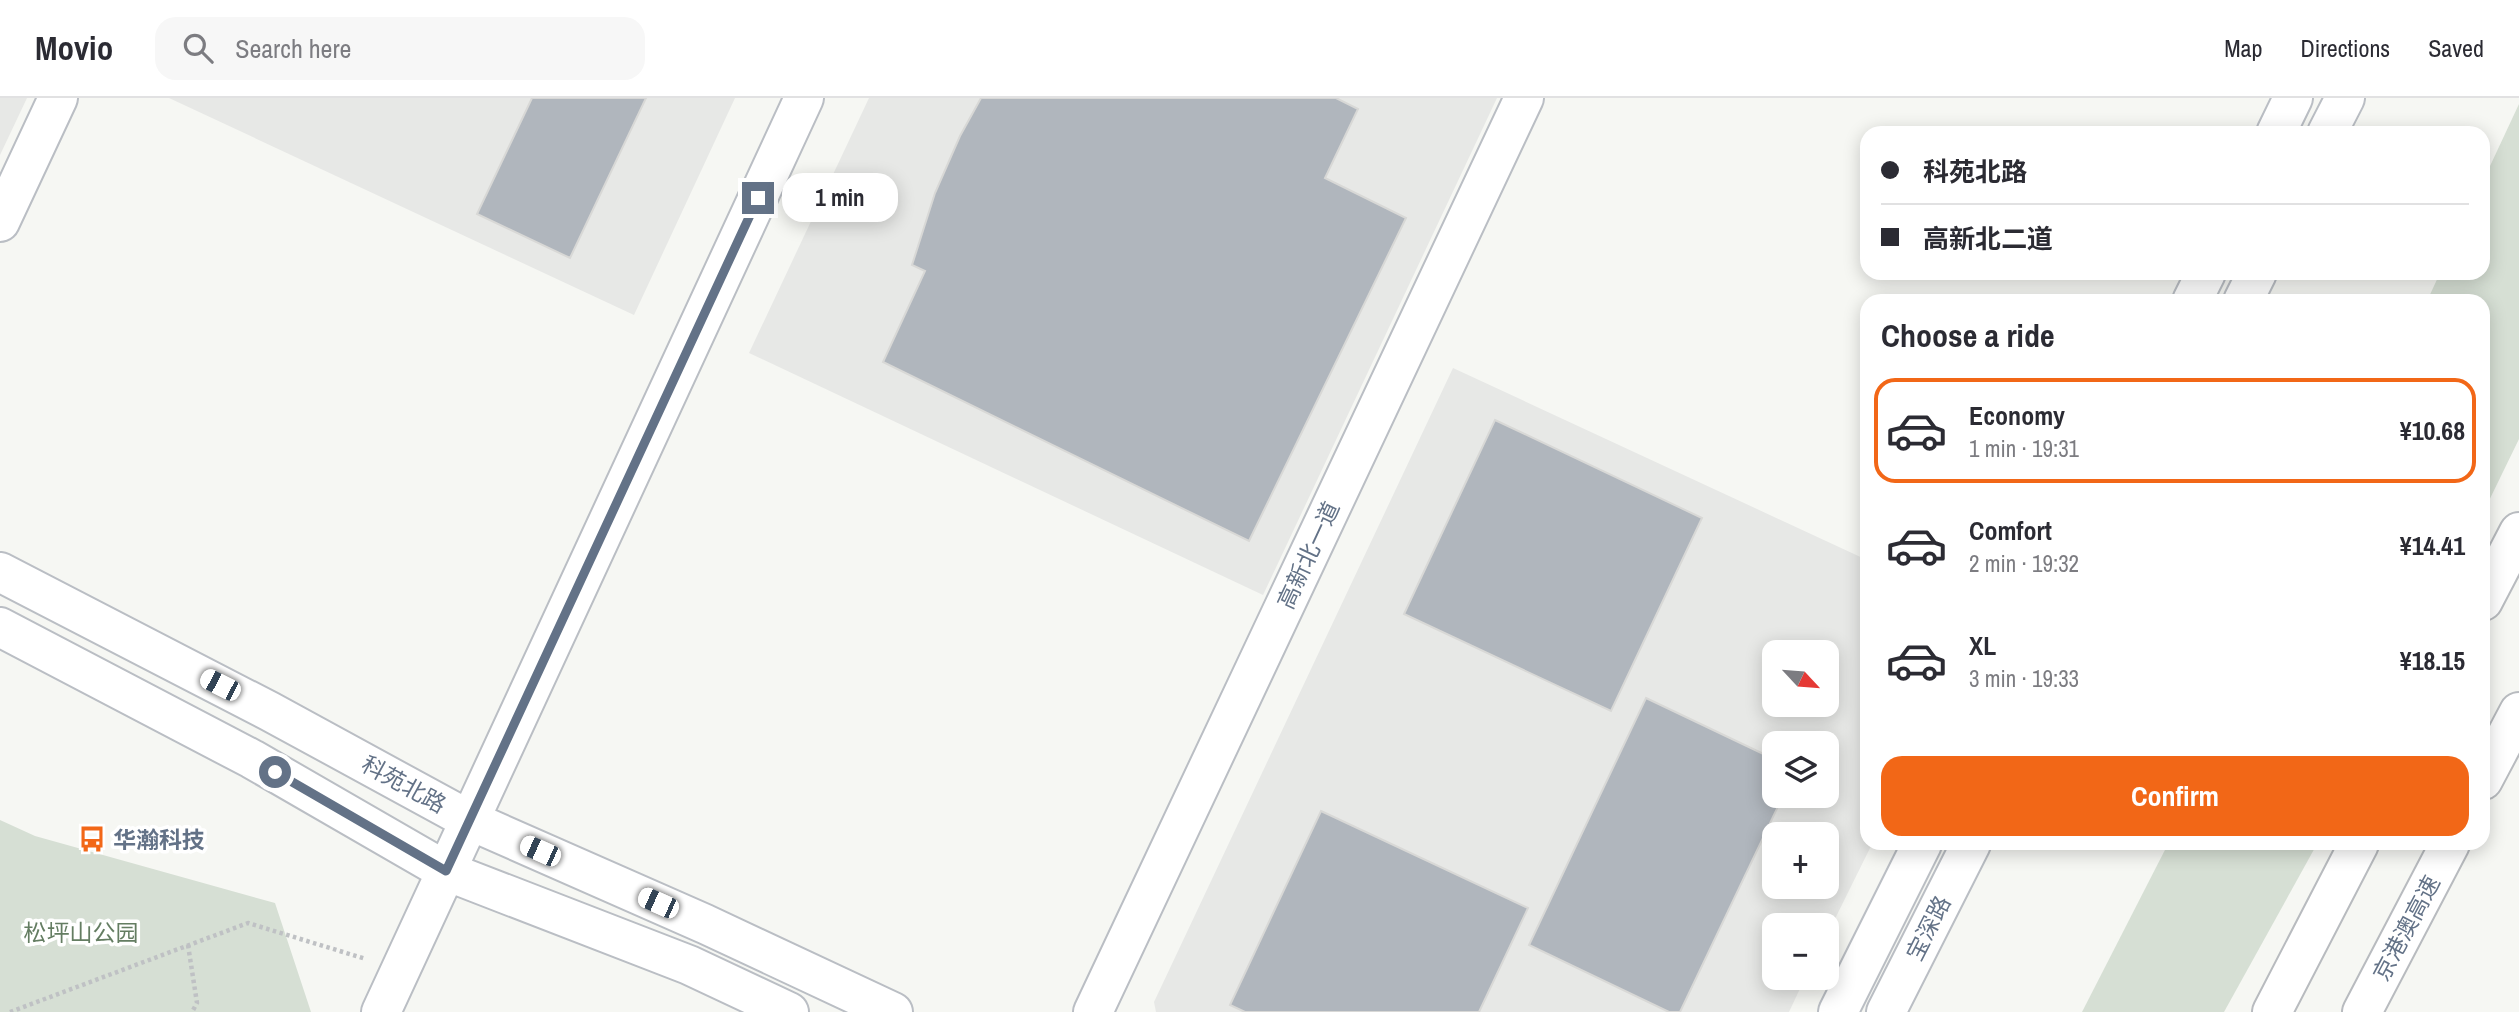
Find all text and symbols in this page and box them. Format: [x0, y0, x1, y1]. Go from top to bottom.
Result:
search box [155, 17, 645, 80]
text: Movio [35, 26, 113, 70]
icon: search [179, 29, 217, 67]
text: Search here [235, 31, 351, 66]
text: Map [2224, 32, 2262, 64]
text: Directions [2300, 32, 2390, 64]
text: Saved [2428, 32, 2484, 64]
text: 科苑北路 [1923, 154, 2027, 189]
callout: 1 min [782, 174, 898, 222]
route end [742, 182, 774, 214]
text: 1 min [815, 182, 865, 213]
text: 高新北二道 [1923, 221, 2053, 256]
text: Choose a ride [1881, 314, 2055, 357]
text: Economy [1969, 398, 2065, 433]
icon: car [1885, 399, 1948, 462]
text: ¥10.68 [2400, 413, 2465, 448]
text: 1 min · 19:31 [1969, 433, 2079, 464]
street label: 高新北一道 [1270, 496, 1346, 614]
text: Comfort [1969, 513, 2052, 548]
icon: car [1885, 514, 1948, 577]
text: ¥14.41 [2400, 528, 2465, 563]
text: 2 min · 19:32 [1969, 548, 2079, 579]
text: XL [1969, 628, 1996, 663]
icon: car [1885, 629, 1948, 692]
north arrow [1762, 640, 1839, 718]
map controls [1762, 640, 1839, 990]
text: ¥18.15 [2400, 643, 2465, 678]
text: 3 min · 19:33 [1969, 663, 2079, 694]
car [197, 666, 244, 704]
button: layers [1762, 731, 1839, 808]
street label: 科苑北路 [356, 748, 452, 820]
route start [259, 756, 291, 788]
button: Confirm [1881, 756, 2469, 836]
button: + [1762, 822, 1839, 899]
bus stop icon: 华瀚科技 [77, 824, 107, 854]
place label: 华瀚科技 [113, 824, 205, 855]
car [517, 833, 564, 869]
street label: 京港澳高速 [2365, 870, 2447, 986]
car [635, 885, 682, 921]
street label: 宝深路 [1899, 890, 1957, 966]
button: − [1762, 913, 1839, 990]
park label: 松坪山公园 [24, 917, 139, 948]

